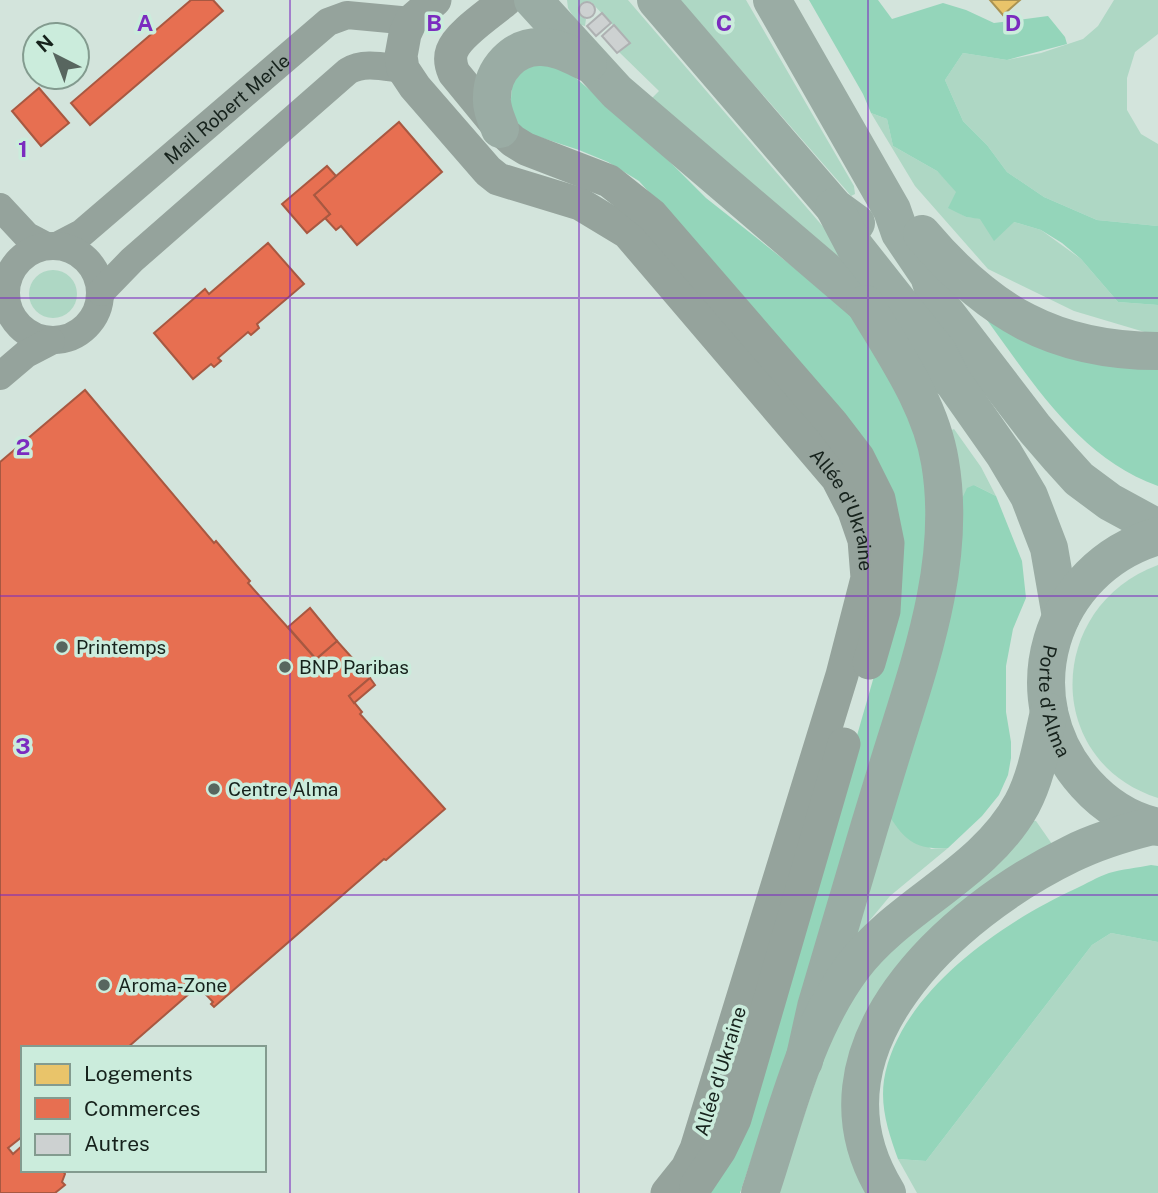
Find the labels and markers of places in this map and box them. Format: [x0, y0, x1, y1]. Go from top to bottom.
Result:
place label: Printemps [76, 636, 166, 658]
marker: Printemps [54, 639, 70, 655]
place label: BNP Paribas [299, 656, 409, 678]
marker: BNP Paribas [277, 659, 293, 675]
place label: Centre Alma [228, 778, 338, 800]
marker: Centre Alma [206, 781, 222, 797]
place label: Aroma-Zone [118, 974, 227, 996]
marker: Aroma-Zone [96, 977, 112, 993]

